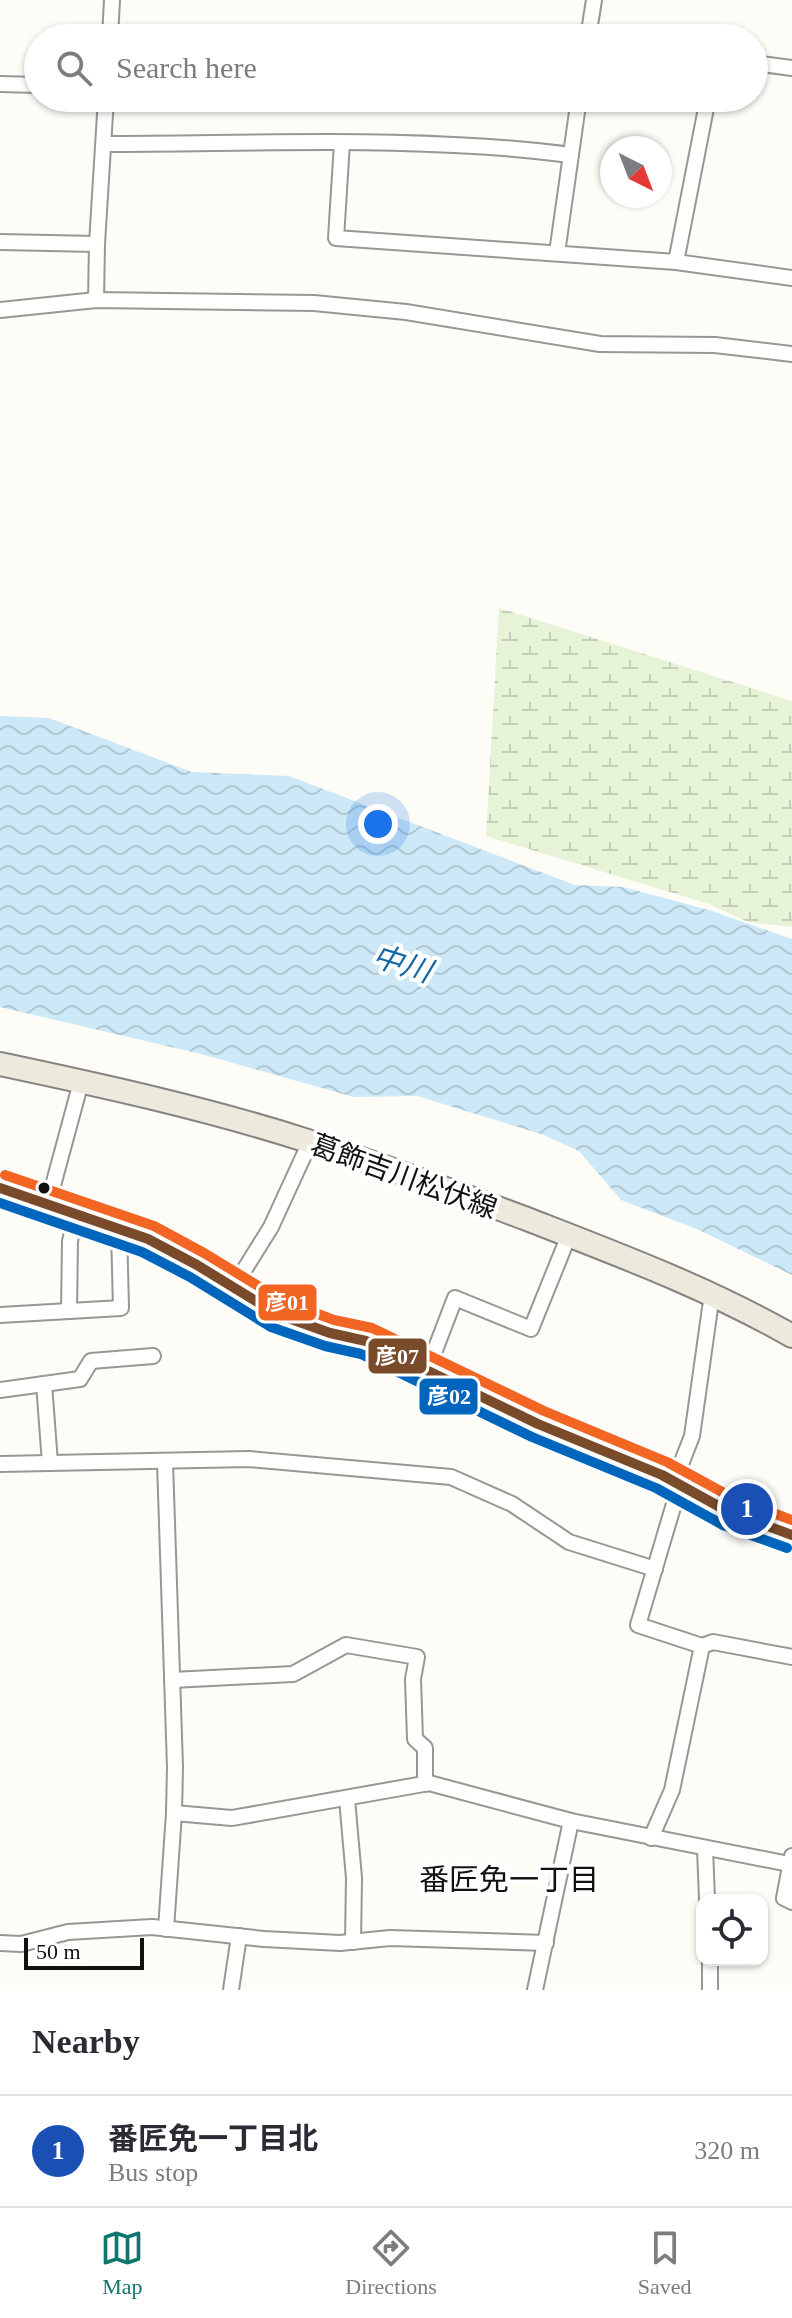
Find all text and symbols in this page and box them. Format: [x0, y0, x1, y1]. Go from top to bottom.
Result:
search box [24, 24, 768, 112]
icon: search [52, 46, 96, 90]
text: Search here [116, 51, 257, 84]
north arrow [600, 136, 672, 208]
your location [358, 804, 398, 844]
water label: 中川 [369, 939, 439, 989]
street label: 葛飾吉川松伏線 [306, 1128, 501, 1225]
unlabelled marker [36, 1180, 52, 1196]
line badge: 彦01 [257, 1283, 318, 1322]
text: 彦01 [265, 1290, 309, 1315]
line badge: 彦07 [367, 1337, 428, 1375]
text: 彦07 [375, 1344, 419, 1369]
line badge: 彦02 [418, 1377, 479, 1416]
text: 彦02 [427, 1384, 471, 1409]
pin: 1 [721, 1479, 773, 1539]
district label: 番匠免一丁目 [419, 1863, 599, 1896]
map controls [696, 1894, 768, 1966]
button: locate [696, 1894, 768, 1966]
scale bar [24, 1934, 144, 1970]
text: 50 m [36, 1939, 81, 1964]
text: Nearby [32, 2023, 140, 2060]
text: 番匠免一丁目北 [108, 2122, 318, 2155]
text: 1 [52, 2136, 65, 2165]
text: 320 m [694, 2136, 760, 2165]
text: Bus stop [108, 2158, 198, 2187]
tab: Map [100, 2226, 144, 2300]
tab: Directions [345, 2226, 437, 2300]
tab: Saved [638, 2226, 692, 2300]

